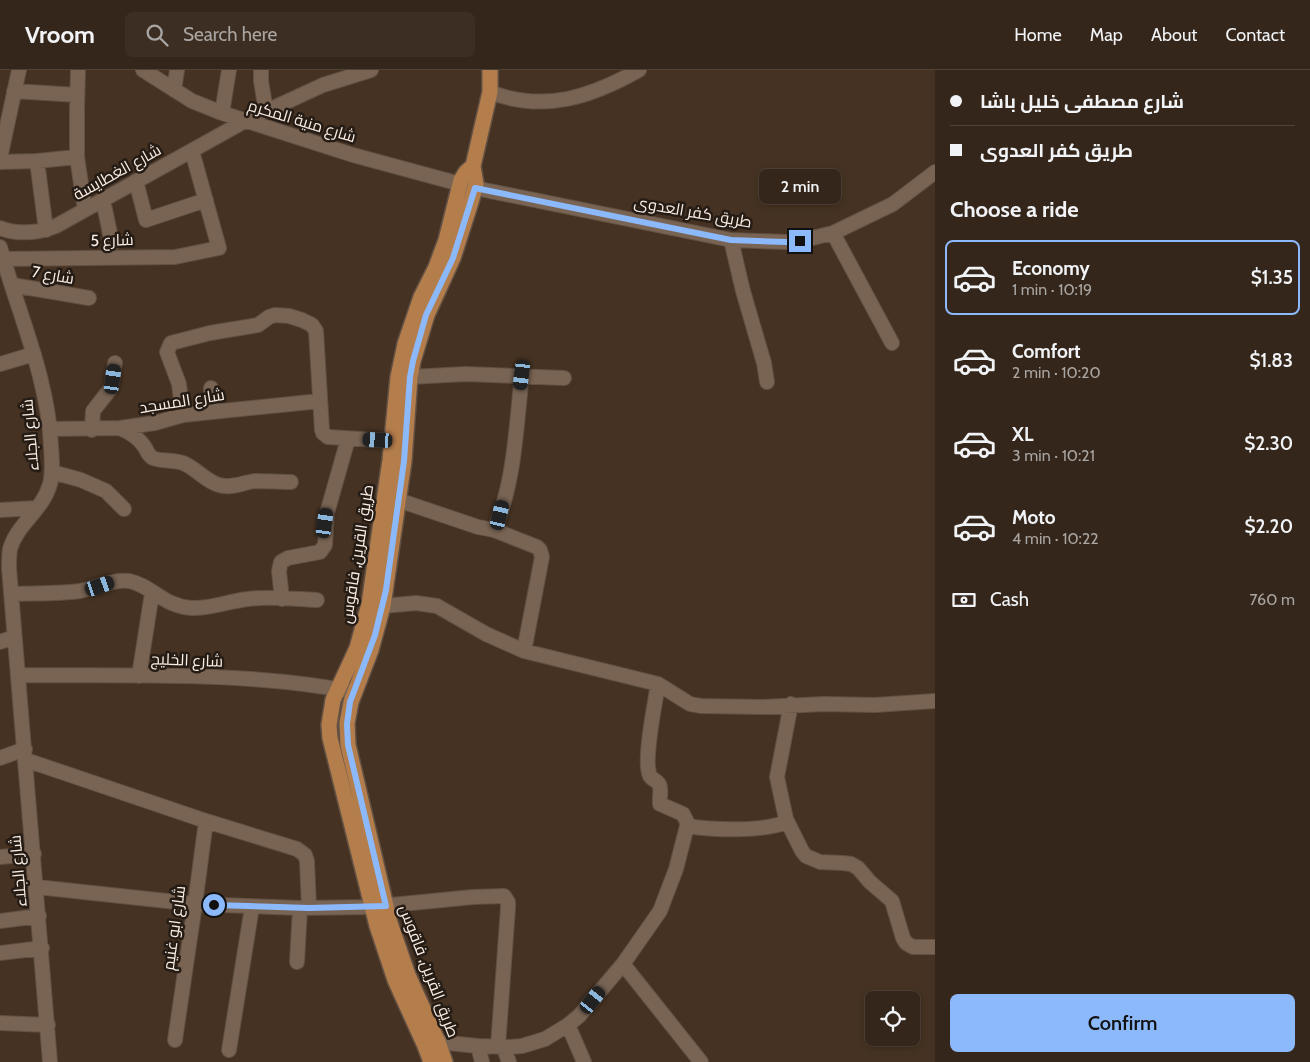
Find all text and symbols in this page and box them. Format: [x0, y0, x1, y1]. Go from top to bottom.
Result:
search box [125, 12, 475, 57]
text: Vroom [25, 20, 95, 49]
icon: search [143, 21, 171, 49]
text: Search here [183, 23, 277, 46]
text: Home [1014, 24, 1062, 46]
text: Map [1090, 24, 1123, 46]
text: About [1151, 24, 1197, 46]
text: Contact [1225, 24, 1285, 46]
text: شارع مصطفى خليل باشا [980, 90, 1184, 113]
street label: شارع منية المكرم [245, 96, 358, 148]
text: طريق كفر العدوى [980, 139, 1133, 162]
street label: شارع الغطايسة [70, 140, 165, 206]
callout: 2 min [759, 169, 841, 204]
text: 2 min [781, 177, 819, 196]
street label: طريق كفر العدوى [632, 192, 753, 233]
text: Choose a ride [950, 196, 1079, 223]
street label: شارع 5 [90, 230, 134, 252]
route end [789, 230, 811, 252]
icon: car [952, 255, 997, 300]
text: Economy [1012, 257, 1090, 280]
street label: شارع 7 [30, 262, 76, 290]
text: $1.35 [1251, 266, 1293, 289]
text: 1 min · 10:19 [1012, 280, 1092, 299]
icon: car [952, 338, 997, 383]
text: Comfort [1012, 340, 1081, 363]
text: $1.83 [1249, 349, 1293, 372]
car [512, 359, 531, 391]
car [103, 363, 122, 395]
text: 2 min · 10:20 [1012, 363, 1101, 382]
street label: شارع المسجد [138, 385, 226, 419]
street label: شارع الجلاء [17, 398, 45, 472]
icon: car [952, 421, 997, 466]
text: XL [1012, 423, 1033, 446]
car [362, 432, 393, 448]
text: $2.30 [1244, 432, 1293, 455]
text: 3 min · 10:21 [1012, 446, 1095, 465]
street label: طريق القرين, فاقوس [337, 483, 378, 625]
car [489, 499, 510, 531]
icon: car [952, 504, 997, 549]
text: Moto [1012, 506, 1056, 529]
car [315, 507, 334, 539]
text: $2.20 [1244, 515, 1293, 538]
text: 4 min · 10:22 [1012, 529, 1099, 548]
car [83, 574, 116, 598]
icon: cash [950, 586, 978, 614]
text: Cash [990, 588, 1029, 611]
text: 760 m [1249, 590, 1295, 609]
street label: شارع الخليج [150, 649, 224, 673]
street label: شارع الجلاء [5, 834, 33, 908]
street label: شارع ابو غنيم [159, 884, 191, 972]
route start [203, 894, 225, 916]
street label: طريق القرين, فاقوس [394, 902, 463, 1040]
car [577, 984, 608, 1016]
map controls [865, 991, 920, 1046]
button: locate [865, 991, 920, 1046]
button: Confirm [950, 994, 1295, 1052]

